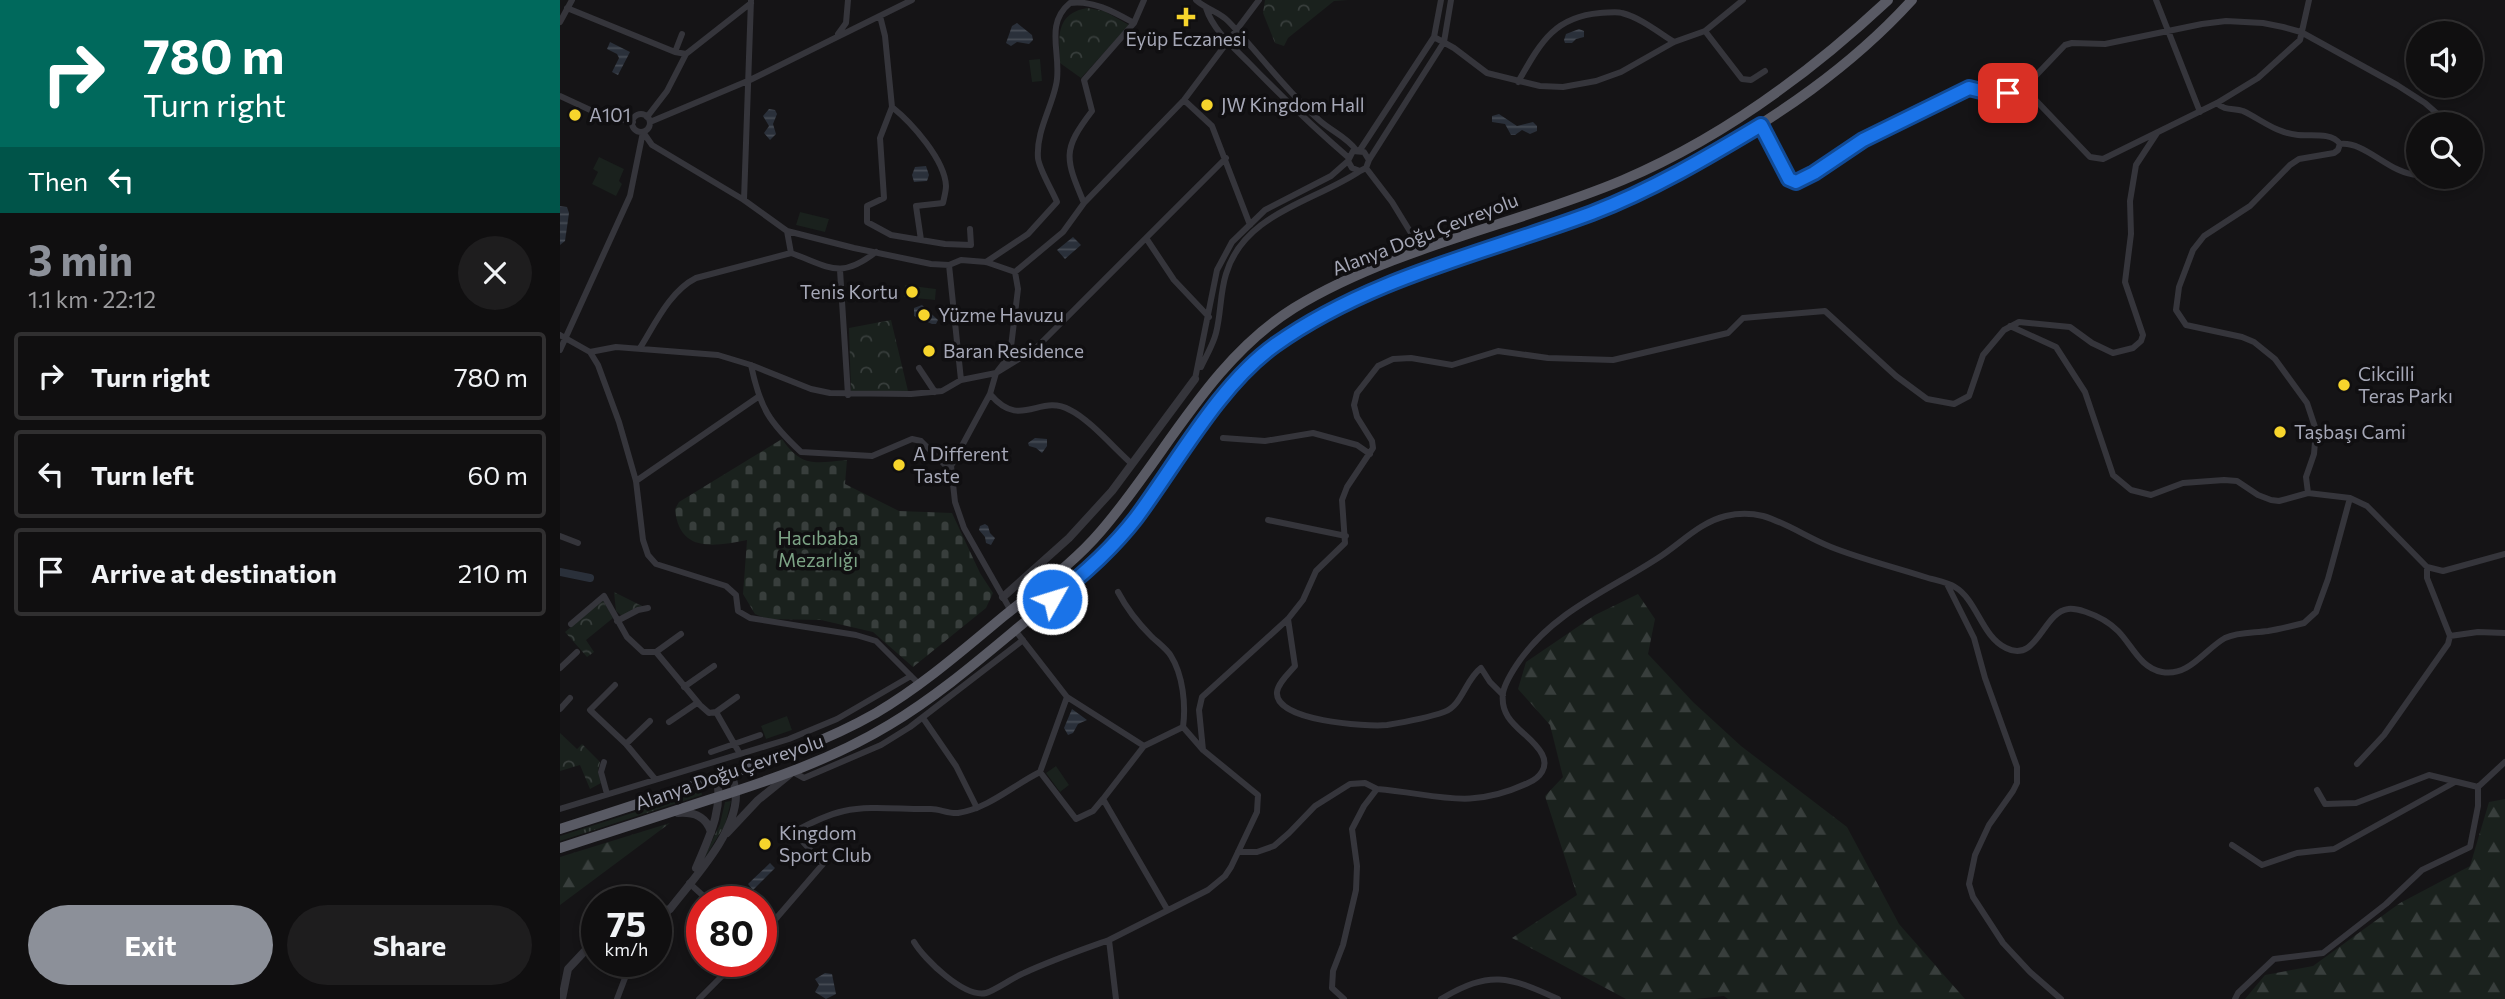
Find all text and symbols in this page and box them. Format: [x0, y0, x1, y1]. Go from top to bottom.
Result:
marker: Eyüp Eczanesi [1178, 9, 1194, 25]
map controls [2406, 21, 2483, 189]
button: sound [2406, 21, 2483, 98]
text: 780 m [143, 24, 285, 84]
place label: Eyüp Eczanesi [1126, 27, 1246, 50]
icon: right [28, 28, 119, 119]
pin [1978, 63, 2038, 123]
icon: arrive [1989, 74, 2027, 112]
text: Turn right [143, 84, 286, 124]
place label: JW Kingdom Hall [1221, 93, 1365, 116]
marker: JW Kingdom Hall [1199, 97, 1215, 113]
place label: A101 [589, 103, 631, 126]
marker: A101 [567, 107, 583, 123]
button: search [2406, 112, 2483, 189]
icon: left [102, 161, 140, 199]
text: Then [28, 165, 88, 196]
street label: Alanya Doğu Çevreyolu [1328, 187, 1521, 280]
text: 3 min [28, 233, 133, 285]
button: close [458, 236, 532, 310]
place label: Tenis Kortu [800, 280, 898, 303]
marker: Tenis Kortu [904, 284, 920, 300]
text: 1.1 km · 22:12 [28, 285, 156, 313]
place label: Yüzme Havuzu [938, 303, 1064, 326]
marker: Yüzme Havuzu [916, 307, 932, 323]
place label: Baran Residence [943, 339, 1084, 362]
marker: Baran Residence [921, 343, 937, 359]
icon: right [32, 357, 70, 395]
text: Turn right [91, 361, 210, 392]
text: 780 m [454, 361, 528, 392]
place label: Cikcilli Teras Parkı [2358, 362, 2453, 407]
marker: Cikcilli Teras Parkı [2336, 377, 2352, 393]
place label: Taşbaşı Cami [2294, 420, 2406, 443]
marker: Taşbaşı Cami [2272, 424, 2288, 440]
place label: A Different Taste [913, 442, 1009, 487]
icon: left [32, 455, 70, 493]
marker: A Different Taste [891, 457, 907, 473]
text: Turn left [91, 459, 194, 490]
text: 60 m [468, 459, 528, 490]
park label: Hacıbaba Mezarlığı [778, 526, 858, 571]
icon: arrive [32, 553, 70, 591]
text: Arrive at destination [91, 557, 337, 588]
text: 210 m [458, 557, 528, 588]
position arrow [1015, 562, 1089, 636]
street label: Alanya Doğu Çevreyolu [632, 728, 826, 815]
place label: Kingdom Sport Club [779, 821, 871, 866]
marker: Kingdom Sport Club [757, 836, 773, 852]
speed limit sign: 80 [686, 886, 777, 977]
text: 75 [607, 901, 646, 944]
button: Exit [28, 905, 273, 985]
button: Share [287, 905, 532, 985]
text: km/h [605, 938, 648, 960]

